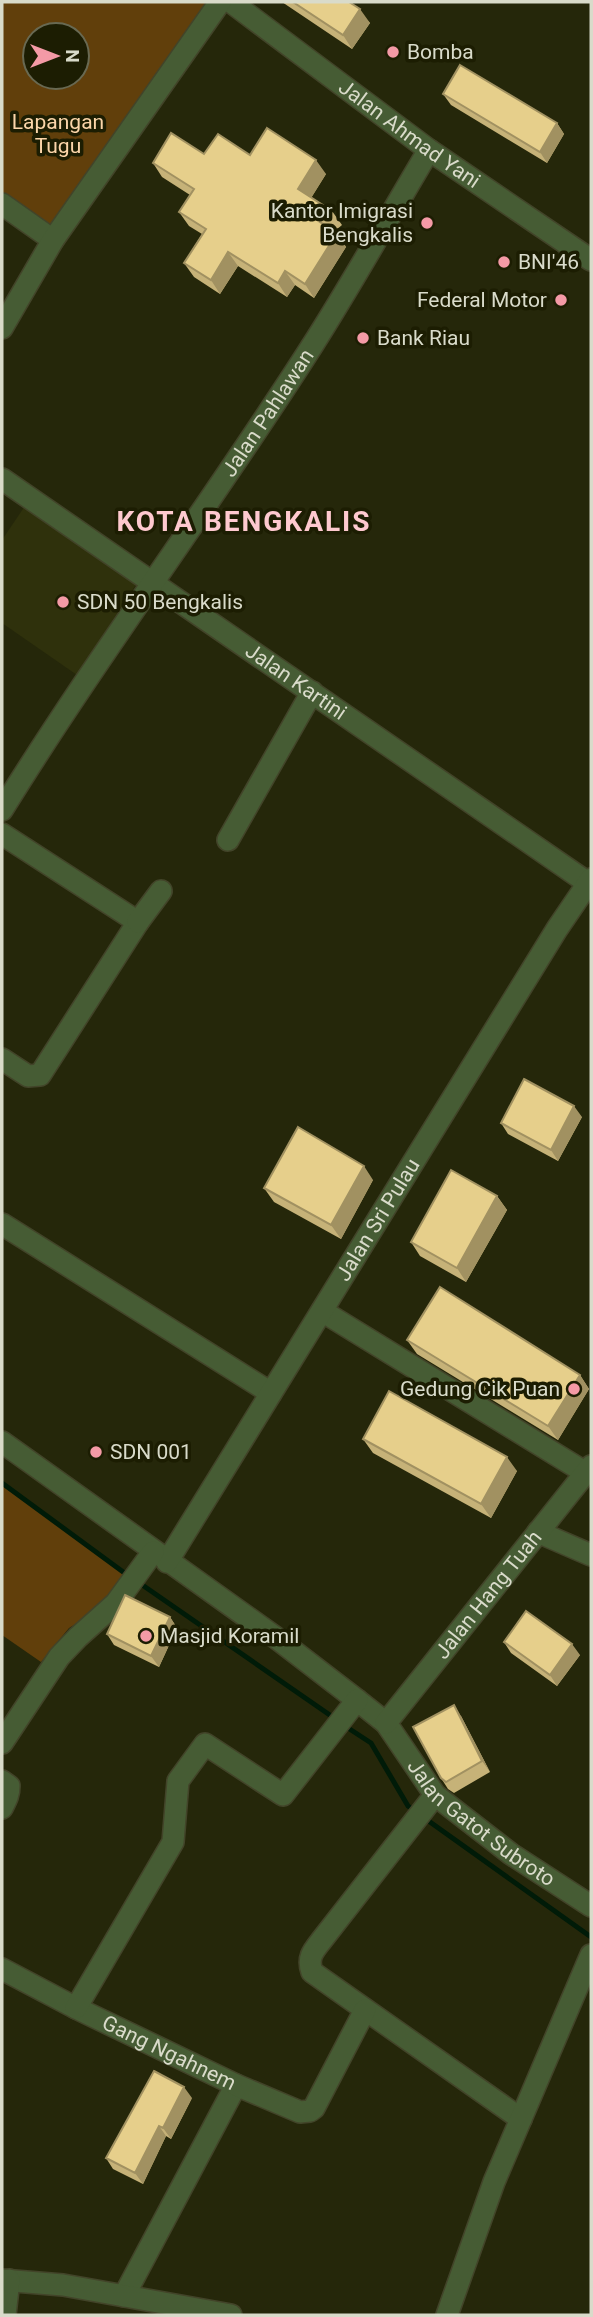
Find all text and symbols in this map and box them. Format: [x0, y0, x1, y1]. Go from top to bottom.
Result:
north arrow [21, 21, 91, 91]
place label: Bomba [407, 40, 474, 64]
marker: Bomba [385, 44, 401, 60]
text: N [61, 49, 84, 63]
street label: Jalan Ahmad Yani [334, 75, 485, 193]
park label: Lapangan Tugu [12, 110, 104, 158]
place label: Kantor Imigrasi Bengkalis [271, 199, 413, 247]
marker: Kantor Imigrasi Bengkalis [419, 215, 435, 231]
place label: BNI'46 [518, 250, 579, 274]
marker: BNI'46 [496, 254, 512, 270]
place label: Federal Motor [417, 288, 547, 312]
marker: Federal Motor [553, 292, 569, 308]
place label: Bank Riau [377, 326, 470, 350]
marker: Bank Riau [355, 330, 371, 346]
street label: Jalan Pahlawan [217, 345, 319, 481]
district label: KOTA BENGKALIS [116, 505, 372, 538]
place label: SDN 50 Bengkalis [77, 590, 243, 614]
marker: SDN 50 Bengkalis [55, 594, 71, 610]
street label: Jalan Kartini [241, 638, 351, 725]
street label: Jalan Sri Pulau [331, 1154, 425, 1285]
place label: Gedung Cik Puan [400, 1377, 560, 1401]
marker: Gedung Cik Puan [566, 1381, 582, 1397]
place label: SDN 001 [110, 1440, 192, 1464]
marker: SDN 001 [88, 1444, 104, 1460]
street label: Jalan Hang Tuah [430, 1526, 547, 1664]
place label: Masjid Koramil [160, 1624, 299, 1648]
marker: Masjid Koramil [138, 1628, 154, 1644]
street label: Jalan Gatot Subroto [402, 1755, 559, 1891]
street label: Gang Ngahnem [98, 2010, 240, 2095]

